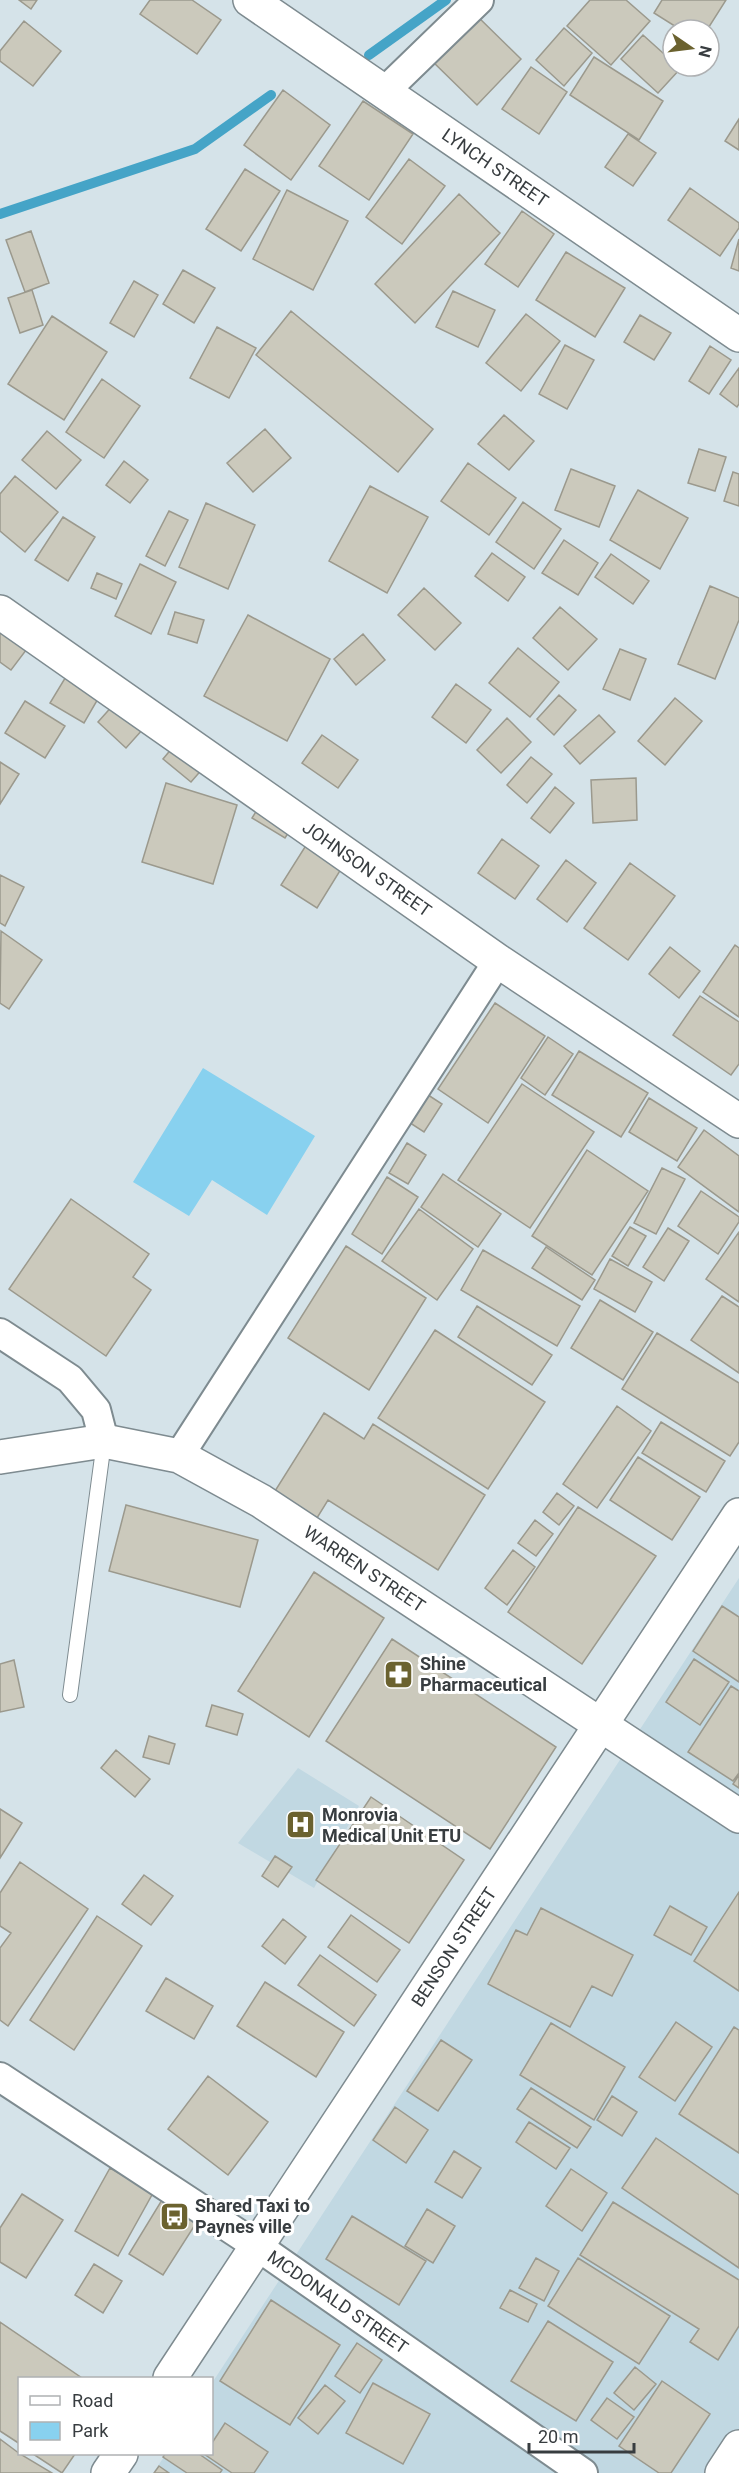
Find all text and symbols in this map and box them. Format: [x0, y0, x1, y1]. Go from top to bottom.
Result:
north arrow [661, 18, 721, 78]
text: N [694, 44, 716, 59]
street label: LYNCH STREET [438, 124, 553, 211]
street label: JOHNSON STREET [299, 816, 436, 921]
street label: WARREN STREET [300, 1521, 429, 1616]
place label: Shine Pharmaceutical [420, 1653, 547, 1695]
pharmacy icon: Shine Pharmaceutical [383, 1658, 415, 1690]
place label: Monrovia Medical Unit ETU [322, 1804, 461, 1846]
hospital icon: Monrovia Medical Unit ETU [285, 1809, 317, 1841]
street label: BENSON STREET [407, 1883, 501, 2011]
place label: Shared Taxi to Paynes ville [195, 2195, 310, 2237]
bus stop icon: Shared Taxi to Paynes ville [158, 2200, 190, 2232]
street label: MCDONALD STREET [264, 2246, 412, 2358]
legend [18, 2377, 213, 2455]
text: Road [72, 2390, 113, 2411]
scale bar [529, 2416, 634, 2454]
text: Park [72, 2420, 109, 2441]
text: 20 m [538, 2426, 578, 2447]

